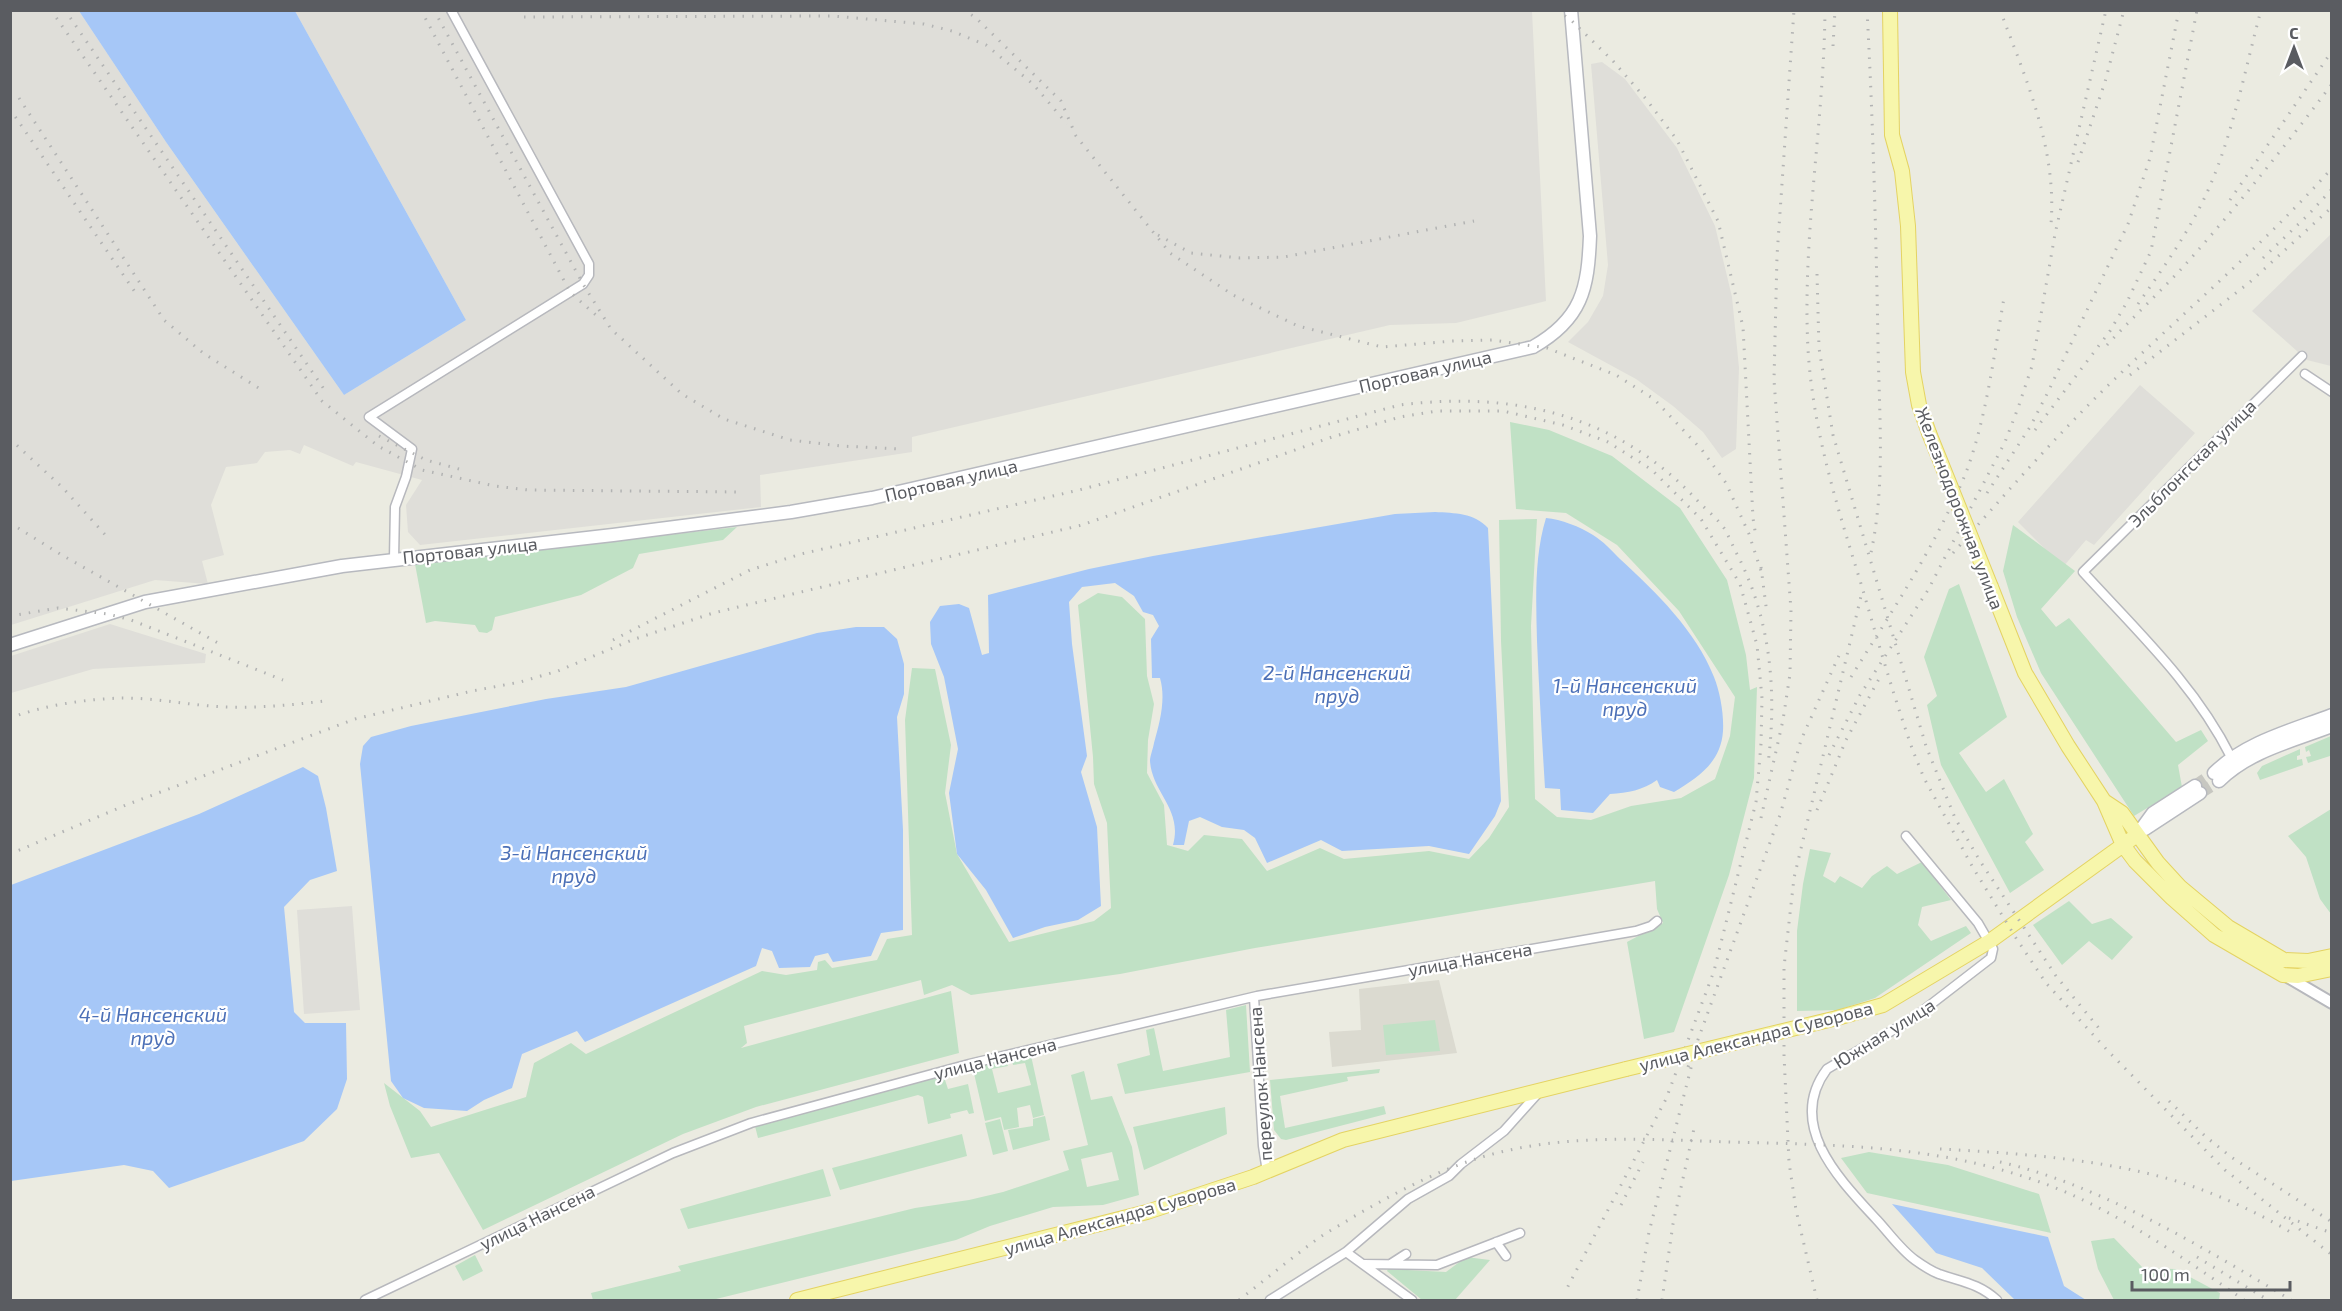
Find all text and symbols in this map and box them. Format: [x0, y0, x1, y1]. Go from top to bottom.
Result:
north arrow [2264, 18, 2324, 78]
text: С [2289, 23, 2299, 42]
street label: Портовая улица [1356, 345, 1494, 397]
street label: Эльблонгская улица [2124, 395, 2260, 531]
street label: Железнодорожная улица [1911, 404, 2009, 612]
street label: Портовая улица [882, 454, 1020, 506]
street label: Портовая улица [401, 532, 539, 568]
water label: 2-й Нансенский пруд [1263, 660, 1411, 707]
water label: 1-й Нансенский пруд [1553, 673, 1697, 720]
water label: 3-й Нансенский пруд [500, 840, 648, 887]
street label: улица Нансена [1406, 937, 1534, 981]
street label: Южная улица [1829, 993, 1939, 1073]
street label: улица Александра Суворова [1637, 996, 1875, 1076]
water label: 4-й Нансенский пруд [79, 1002, 227, 1049]
street label: переулок Нансена [1244, 1006, 1276, 1162]
street label: улица Нансена [931, 1032, 1059, 1084]
street label: улица Александра Суворова [1002, 1172, 1238, 1260]
street label: улица Нансена [476, 1180, 598, 1254]
scale bar [2132, 1254, 2290, 1292]
text: 100 m [2141, 1263, 2190, 1285]

